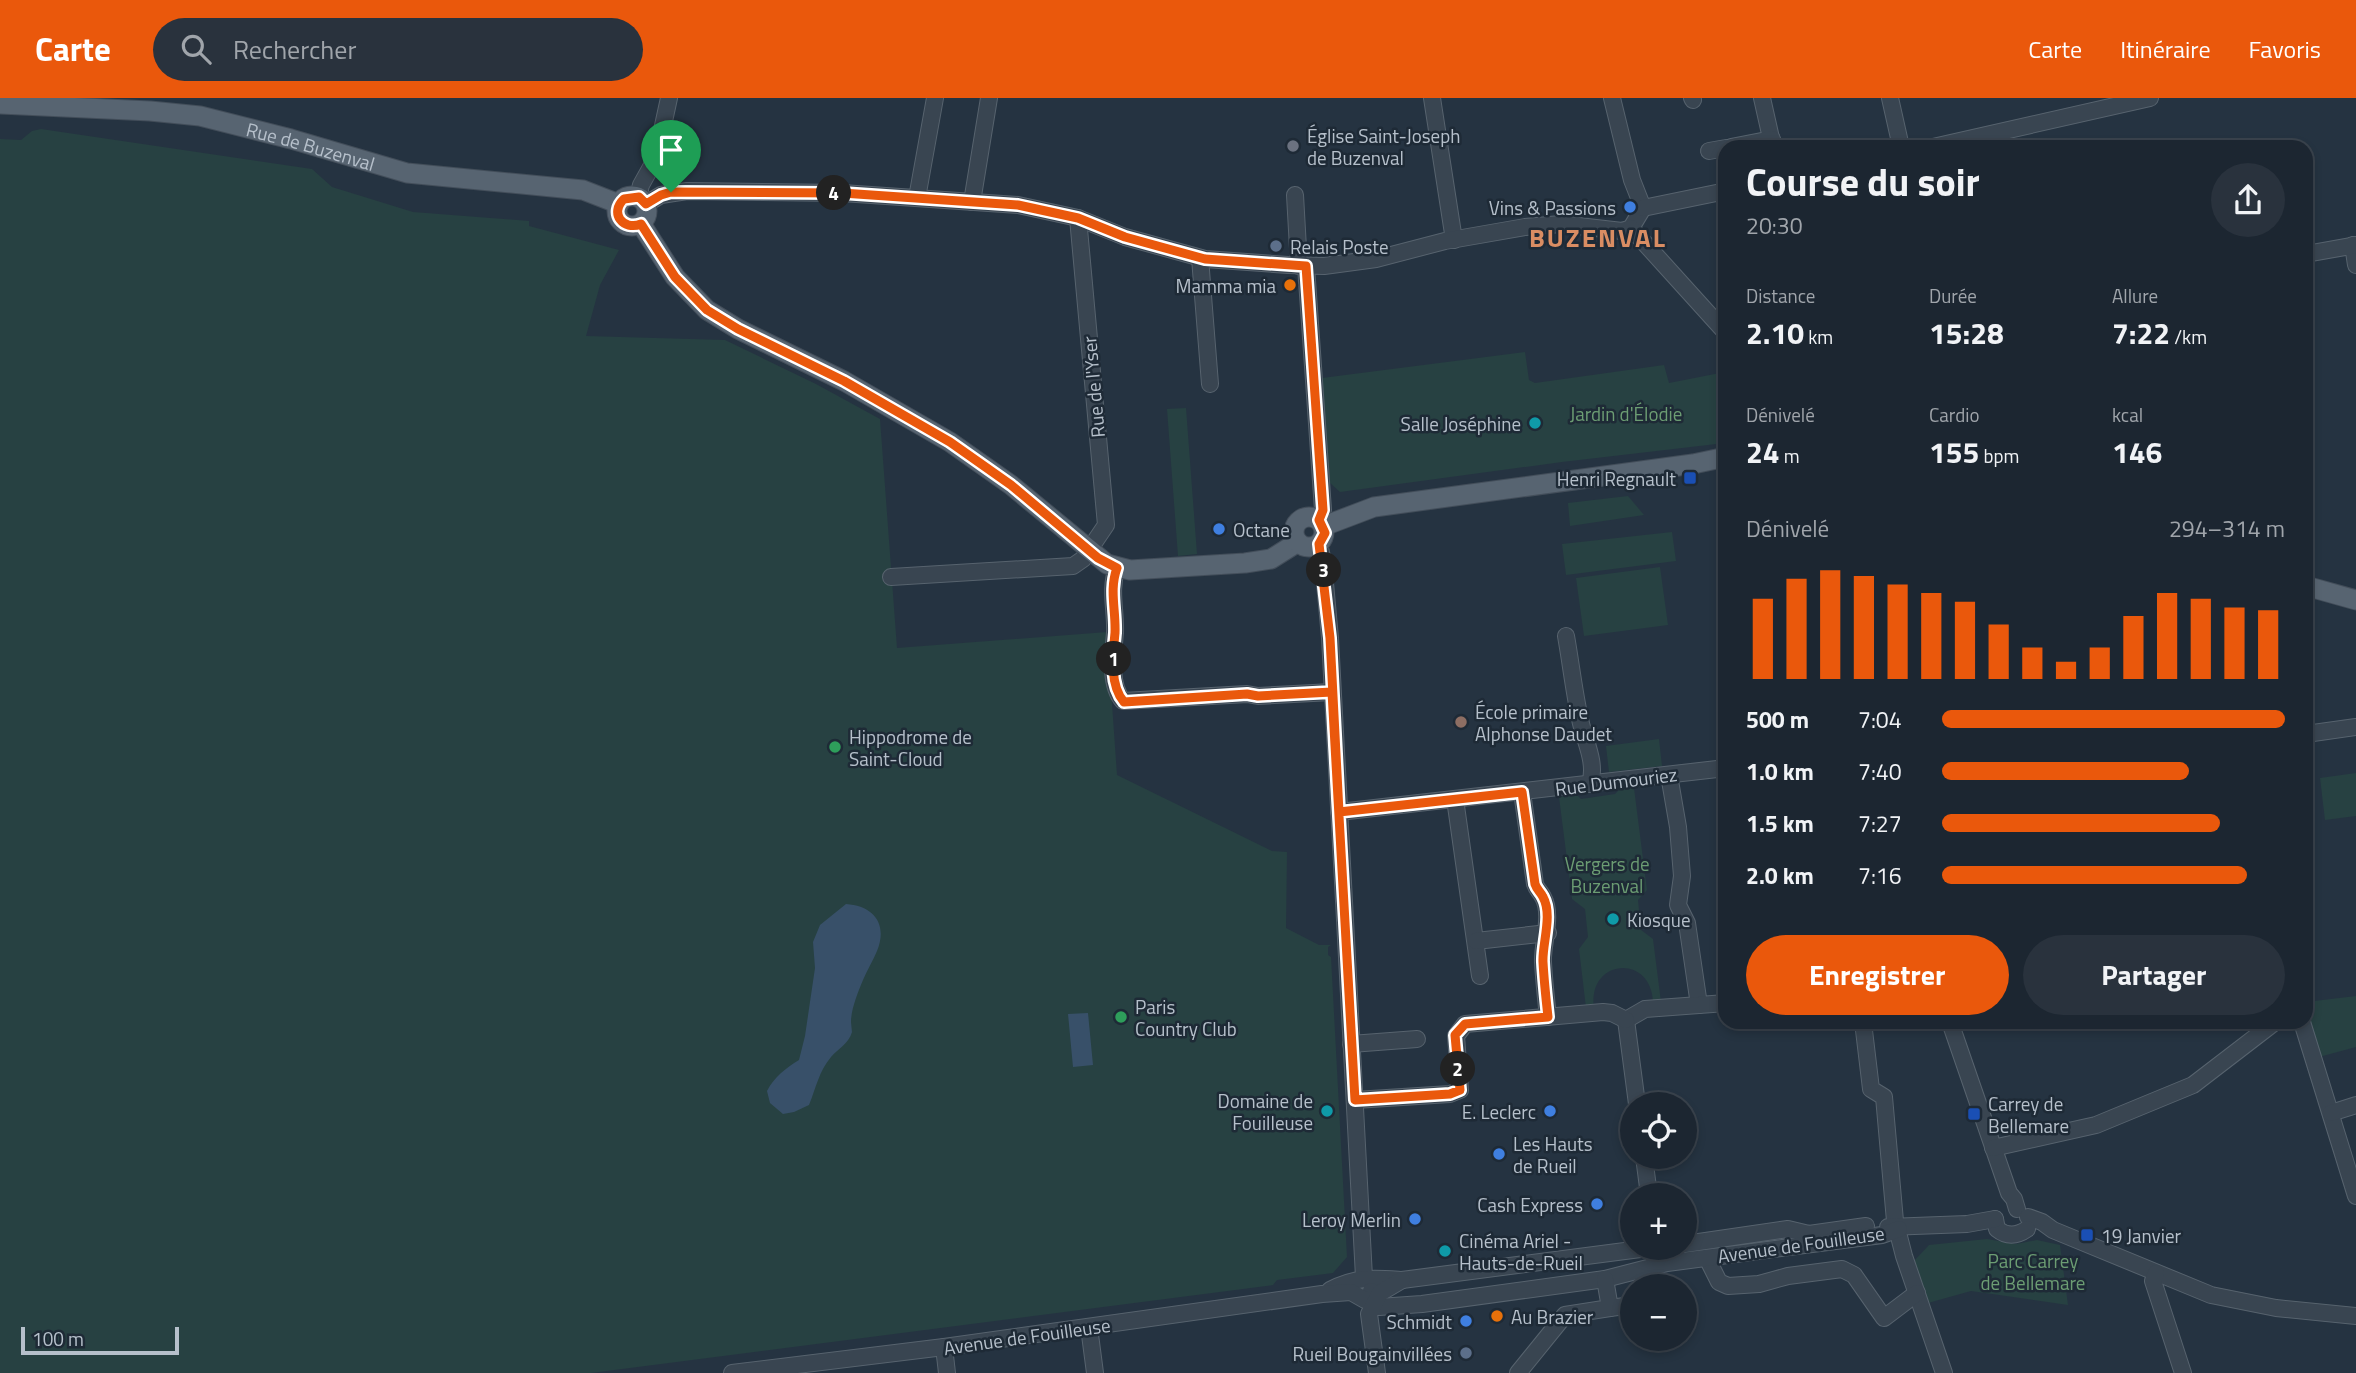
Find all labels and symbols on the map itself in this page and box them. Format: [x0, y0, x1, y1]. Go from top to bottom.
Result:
street label: Rue de Buzenval [243, 114, 379, 177]
pin [641, 120, 701, 192]
place label: Église Saint-Joseph de Buzenval [1307, 121, 1460, 172]
marker: Église Saint-Joseph de Buzenval [1285, 138, 1301, 154]
pin: 4 [816, 176, 852, 210]
place label: Vins & Passions [1489, 193, 1616, 222]
marker: Vins & Passions [1622, 199, 1638, 215]
district label: BUZENVAL [1529, 218, 1667, 257]
place label: Relais Poste [1290, 232, 1389, 261]
marker: Relais Poste [1268, 238, 1284, 254]
place label: Mamma mia [1175, 271, 1276, 300]
marker: Mamma mia [1282, 277, 1298, 293]
street label: Rue de l'Yser [1074, 335, 1112, 439]
park label: Jardin d'Élodie [1570, 399, 1682, 428]
place label: Salle Joséphine [1401, 409, 1521, 438]
marker: Salle Joséphine [1527, 415, 1543, 431]
place label: Henri Regnault [1557, 464, 1676, 493]
marker: Henri Regnault [1682, 470, 1698, 486]
place label: Octane [1233, 515, 1290, 544]
marker: Octane [1211, 521, 1227, 537]
pin: 3 [1306, 552, 1342, 588]
pin: 1 [1096, 642, 1132, 676]
place label: École primaire Alphonse Daudet [1475, 697, 1612, 748]
marker: École primaire Alphonse Daudet [1453, 714, 1469, 730]
place label: Hippodrome de Saint-Cloud [849, 722, 972, 773]
marker: Hippodrome de Saint-Cloud [827, 739, 843, 755]
street label: Rue Dumouriez [1553, 759, 1679, 803]
park label: Vergers de Buzenval [1564, 849, 1650, 900]
place label: Kiosque [1627, 905, 1691, 934]
marker: Kiosque [1605, 911, 1621, 927]
place label: Paris Country Club [1135, 992, 1237, 1043]
marker: Paris Country Club [1113, 1009, 1129, 1025]
pin: 2 [1440, 1052, 1476, 1086]
place label: Domaine de Fouilleuse [1218, 1086, 1313, 1137]
place label: Carrey de Bellemare [1988, 1089, 2069, 1140]
place label: E. Leclerc [1462, 1097, 1536, 1126]
marker: Domaine de Fouilleuse [1319, 1103, 1335, 1119]
marker: E. Leclerc [1542, 1103, 1558, 1119]
marker: Carrey de Bellemare [1966, 1106, 1982, 1122]
place label: Les Hauts de Rueil [1513, 1129, 1593, 1180]
marker: Les Hauts de Rueil [1491, 1146, 1507, 1162]
place label: Cash Express [1477, 1190, 1583, 1219]
marker: Cash Express [1589, 1196, 1605, 1212]
place label: Leroy Merlin [1302, 1205, 1401, 1234]
marker: Leroy Merlin [1407, 1211, 1423, 1227]
street label: Avenue de Fouilleuse [1716, 1218, 1886, 1270]
place label: 19 Janvier [2101, 1221, 2181, 1250]
place label: Cinéma Ariel - Hauts-de-Rueil [1459, 1226, 1583, 1277]
marker: 19 Janvier [2079, 1227, 2095, 1243]
marker: Cinéma Ariel - Hauts-de-Rueil [1437, 1243, 1453, 1259]
park label: Parc Carrey de Bellemare [1981, 1246, 2085, 1297]
place label: Au Brazier [1511, 1302, 1594, 1331]
place label: Schmidt [1386, 1307, 1452, 1336]
marker: Au Brazier [1489, 1308, 1505, 1324]
street label: Avenue de Fouilleuse [942, 1310, 1112, 1362]
marker: Schmidt [1458, 1313, 1474, 1329]
scale bar [21, 1324, 178, 1356]
place label: Rueil Bougainvillées [1292, 1339, 1452, 1368]
marker: Rueil Bougainvillées [1458, 1345, 1474, 1361]

